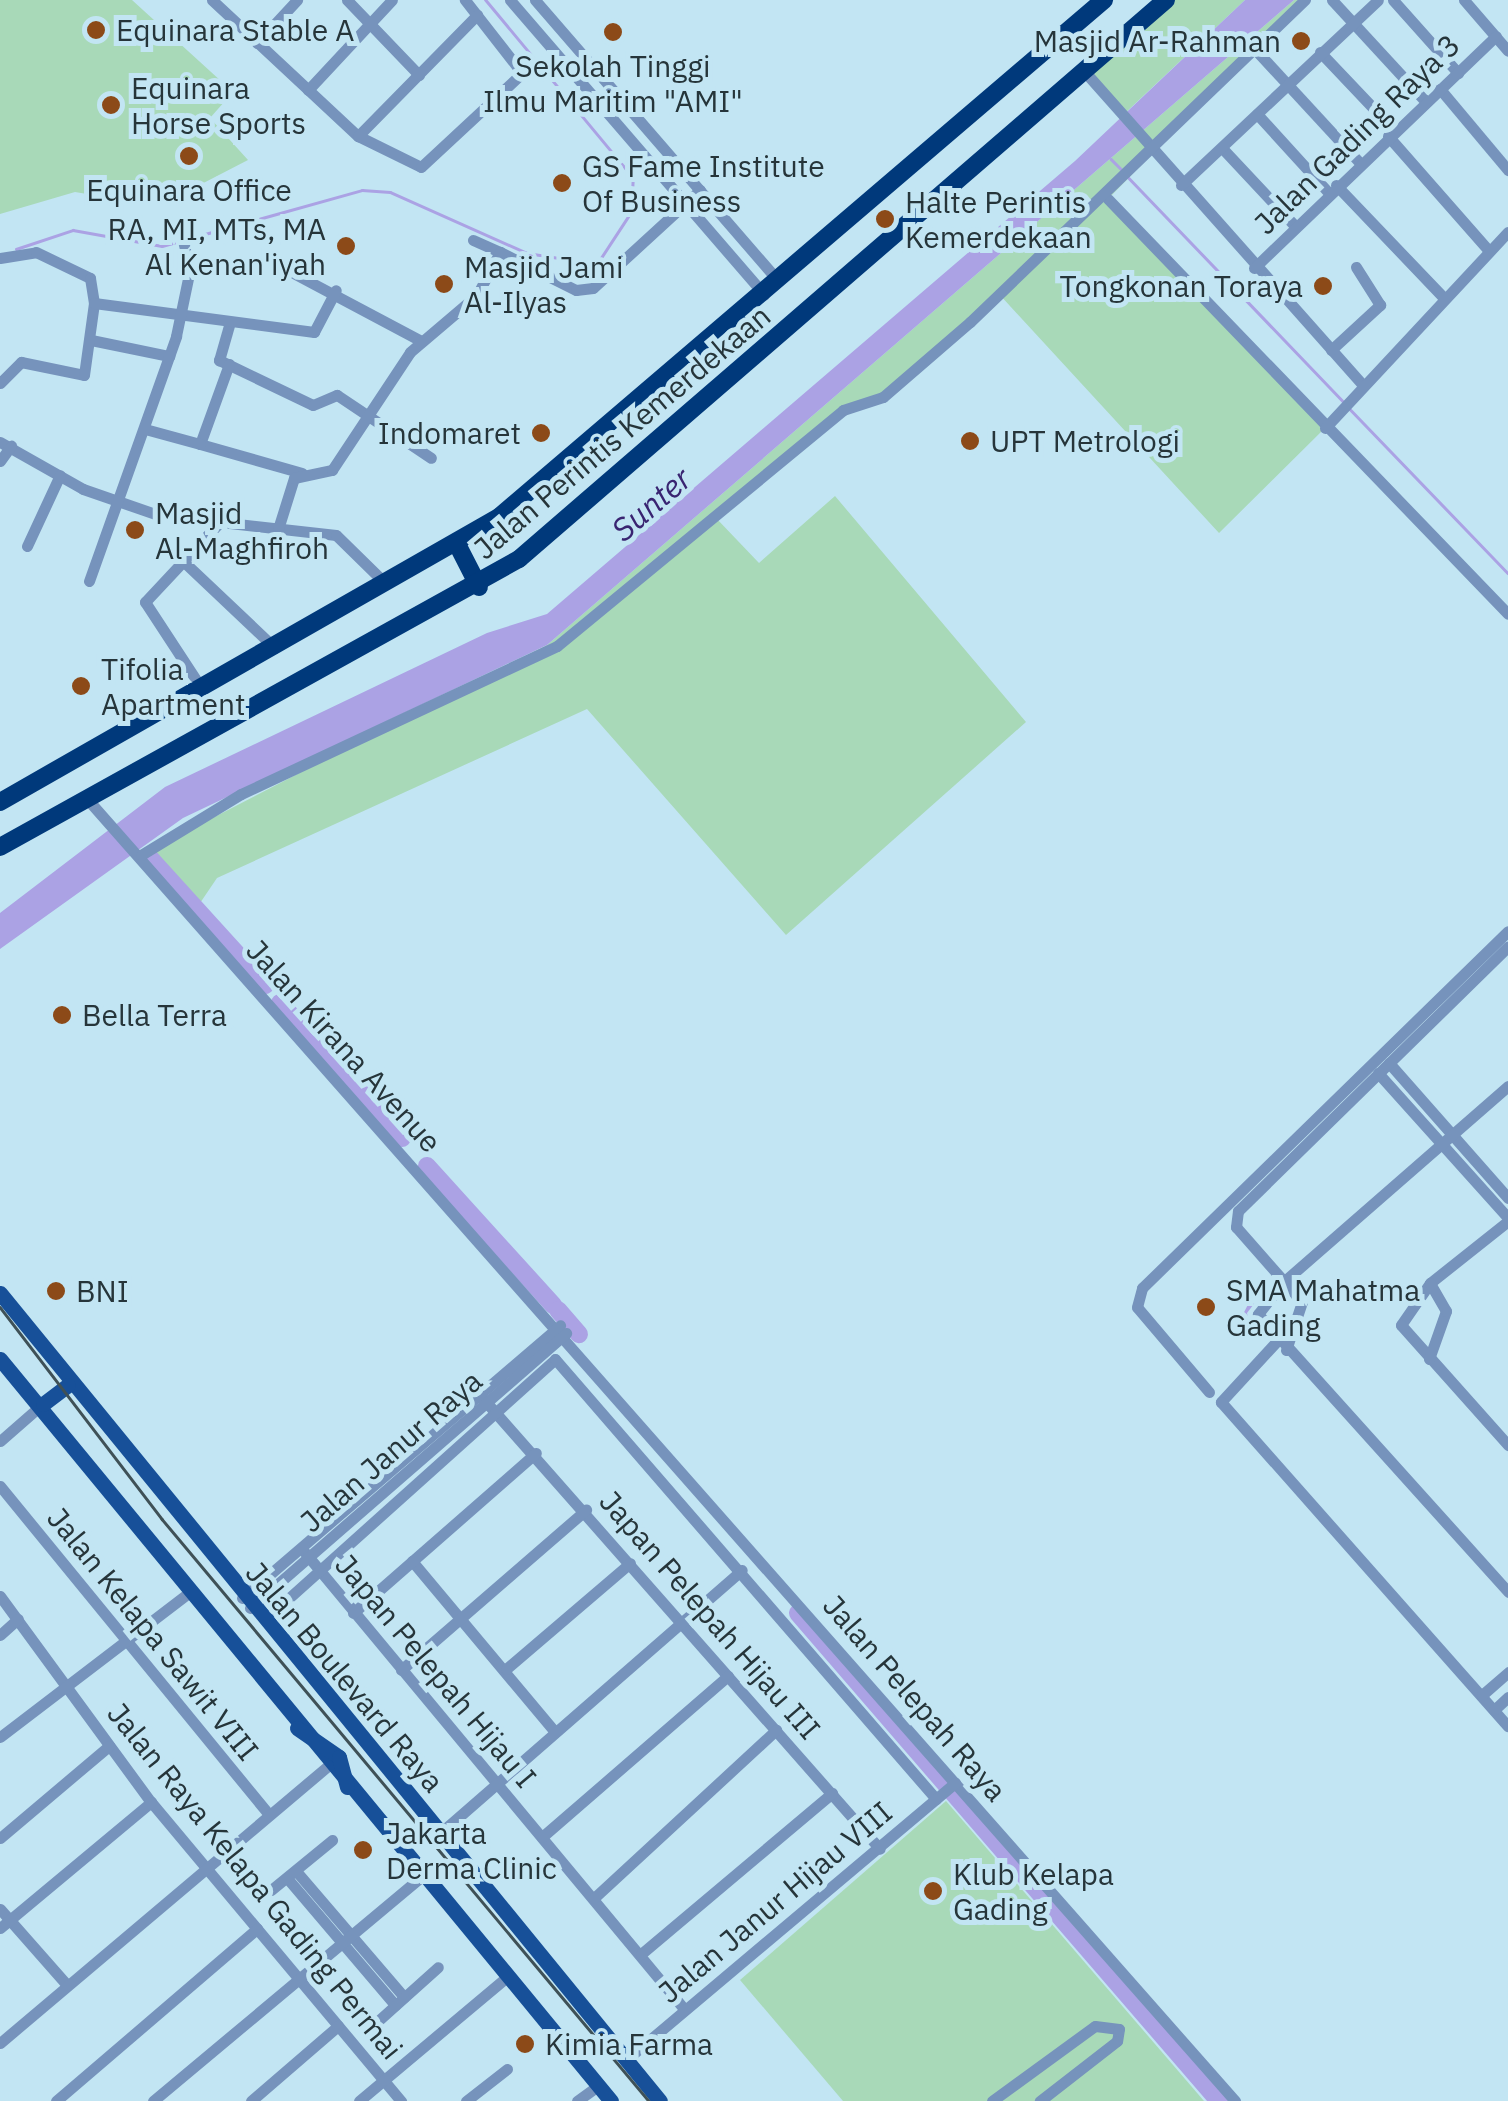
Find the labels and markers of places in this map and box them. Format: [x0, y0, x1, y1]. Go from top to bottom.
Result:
place label: Equinara Stable A [116, 12, 354, 48]
marker: Equinara Stable A [85, 19, 107, 41]
marker: Sekolah Tinggi Ilmu Maritim "AMI" [602, 21, 624, 43]
place label: Masjid Ar-Rahman [1034, 23, 1281, 59]
marker: Masjid Ar-Rahman [1290, 30, 1312, 52]
place label: Sekolah Tinggi Ilmu Maritim "AMI" [483, 48, 743, 118]
place label: Equinara Horse Sports [131, 70, 306, 140]
marker: Equinara Horse Sports [100, 94, 122, 116]
marker: Equinara Office [178, 145, 200, 167]
place label: GS Fame Institute Of Business [582, 148, 825, 218]
place label: Equinara Office [86, 172, 292, 208]
marker: GS Fame Institute Of Business [551, 172, 573, 194]
place label: Halte Perintis Kemerdekaan [905, 184, 1092, 254]
marker: Halte Perintis Kemerdekaan [874, 208, 896, 230]
place label: RA, MI, MTs, MA Al Kenan'iyah [108, 211, 326, 282]
marker: RA, MI, MTs, MA Al Kenan'iyah [335, 235, 357, 257]
place label: Masjid Jami Al-Ilyas [464, 249, 623, 320]
place label: Tongkonan Toraya [1059, 268, 1303, 304]
marker: Masjid Jami Al-Ilyas [433, 273, 455, 295]
marker: Tongkonan Toraya [1312, 275, 1334, 297]
place label: Indomaret [378, 415, 521, 451]
marker: Indomaret [530, 422, 552, 444]
place label: UPT Metrologi [990, 423, 1180, 459]
marker: UPT Metrologi [959, 430, 981, 452]
place label: Masjid Al-Maghfiroh [155, 495, 329, 566]
marker: Masjid Al-Maghfiroh [124, 519, 146, 541]
place label: Tifolia Apartment [101, 651, 246, 722]
marker: Tifolia Apartment [70, 675, 92, 697]
place label: Bella Terra [82, 997, 227, 1033]
marker: Bella Terra [51, 1004, 73, 1026]
place label: SMA Mahatma Gading [1226, 1272, 1420, 1342]
place label: BNI [76, 1273, 129, 1309]
marker: BNI [45, 1280, 67, 1302]
marker: SMA Mahatma Gading [1195, 1296, 1217, 1318]
place label: Jakarta Derma Clinic [386, 1815, 557, 1886]
marker: Jakarta Derma Clinic [350, 1837, 376, 1863]
place label: Klub Kelapa Gading [953, 1856, 1114, 1926]
marker: Klub Kelapa Gading [922, 1880, 944, 1902]
place label: Kimia Farma [545, 2026, 713, 2062]
marker: Kimia Farma [514, 2033, 536, 2055]

